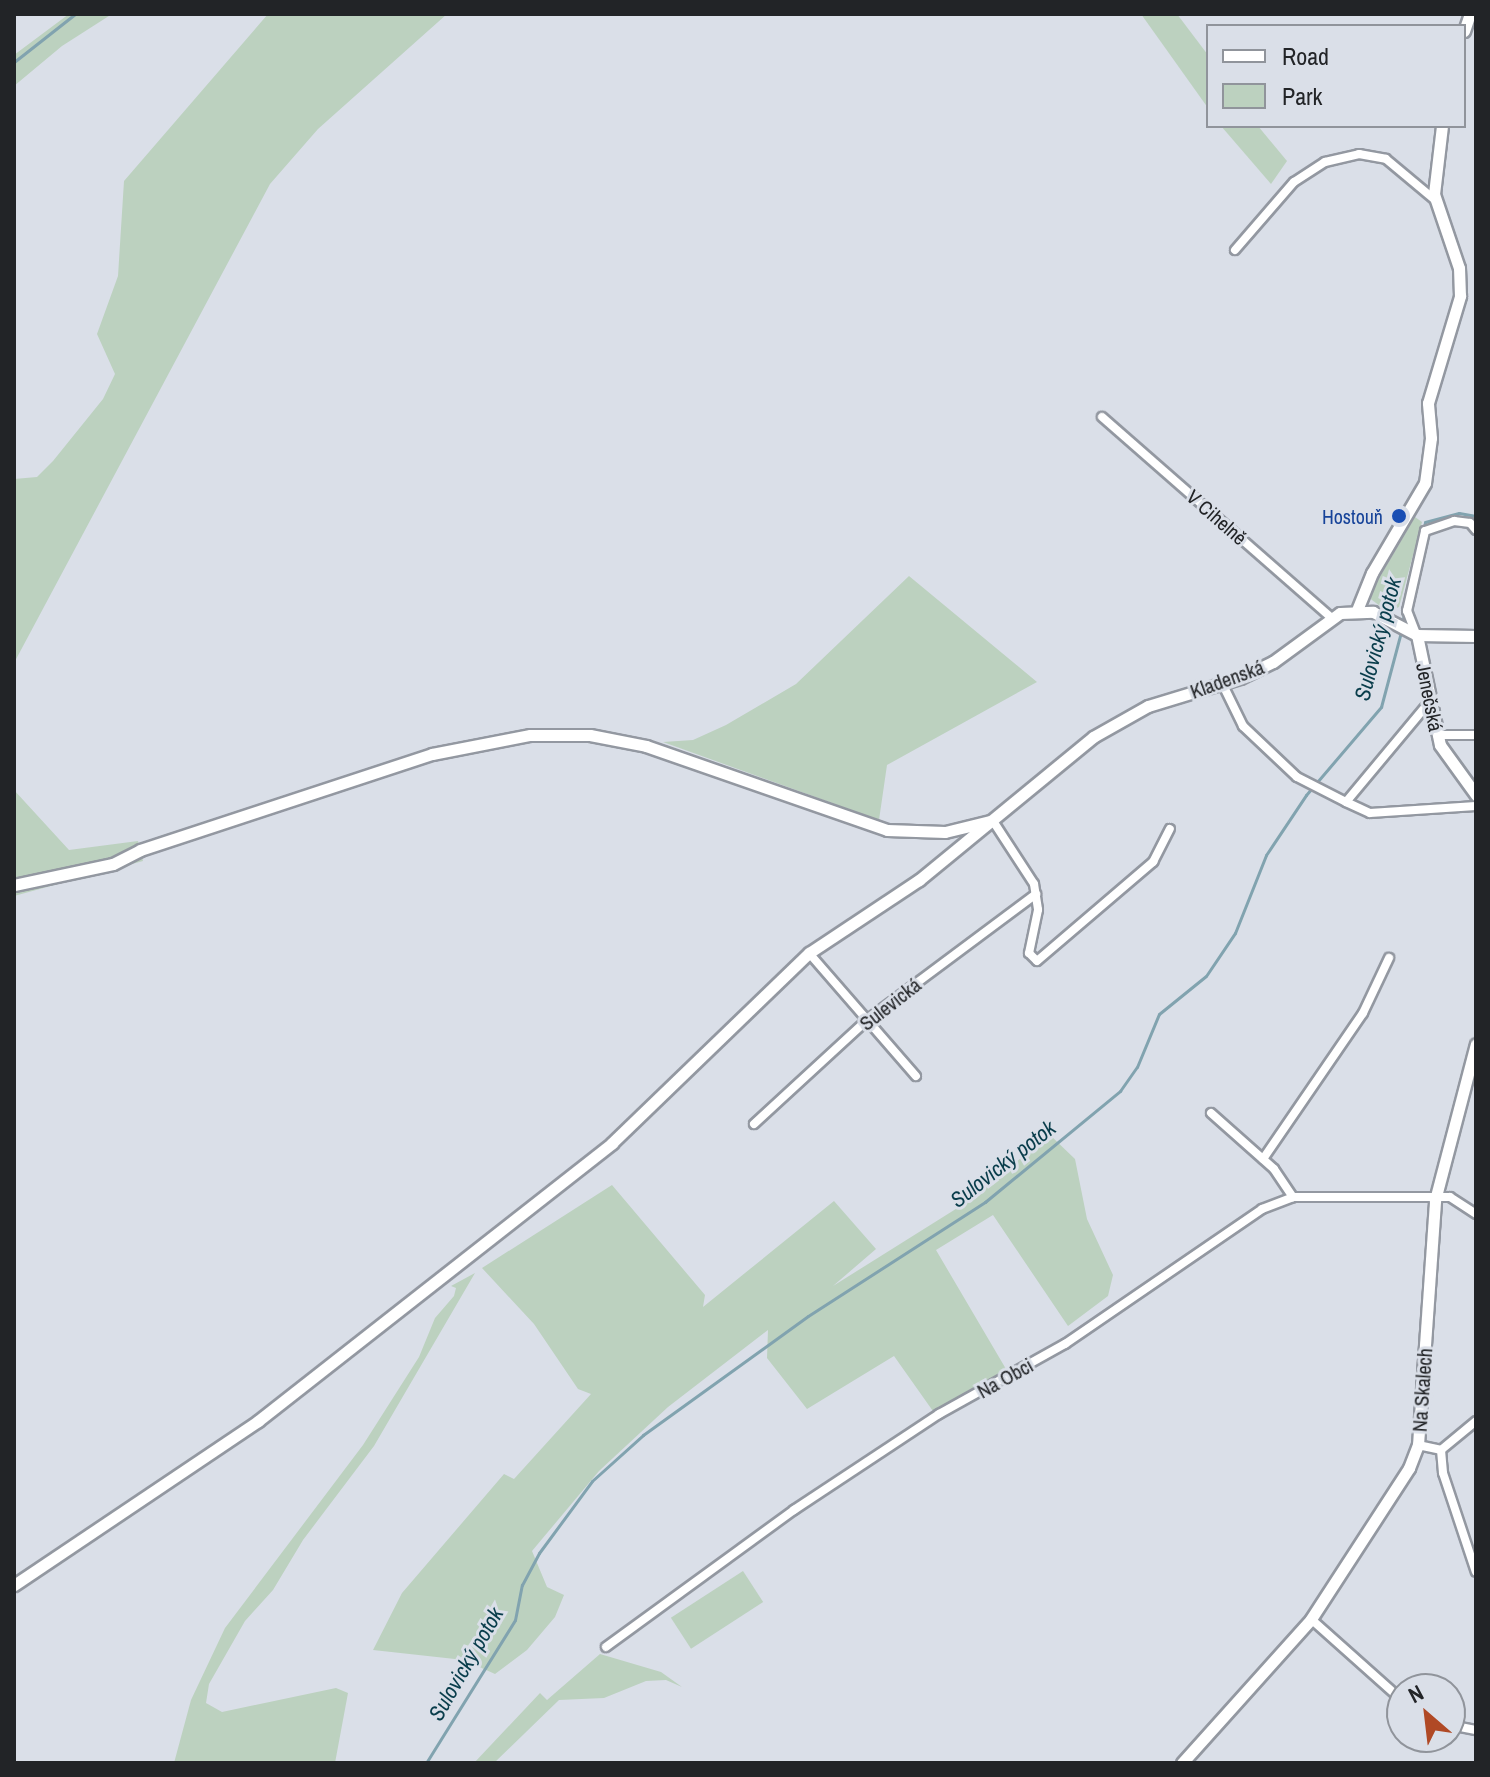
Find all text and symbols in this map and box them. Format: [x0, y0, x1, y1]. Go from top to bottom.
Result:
legend [1206, 24, 1466, 128]
text: Road [1282, 40, 1329, 72]
text: Park [1282, 80, 1322, 112]
street label: V Cihelně [1182, 484, 1252, 550]
place label: Hostouň [1322, 504, 1383, 528]
marker: Hostouň [1390, 507, 1408, 525]
water label: Sulovický potok [1349, 575, 1407, 703]
street label: Kladenská [1187, 655, 1267, 703]
street label: Jenečská [1412, 661, 1448, 733]
street label: Sulevická [855, 973, 925, 1035]
water label: Sulovický potok [945, 1115, 1061, 1213]
street label: Na Skalech [1407, 1347, 1437, 1433]
street label: Na Obci [973, 1353, 1037, 1403]
water label: Sulovický potok [423, 1603, 509, 1725]
north arrow [1386, 1673, 1466, 1753]
text: N [1403, 1677, 1428, 1710]

